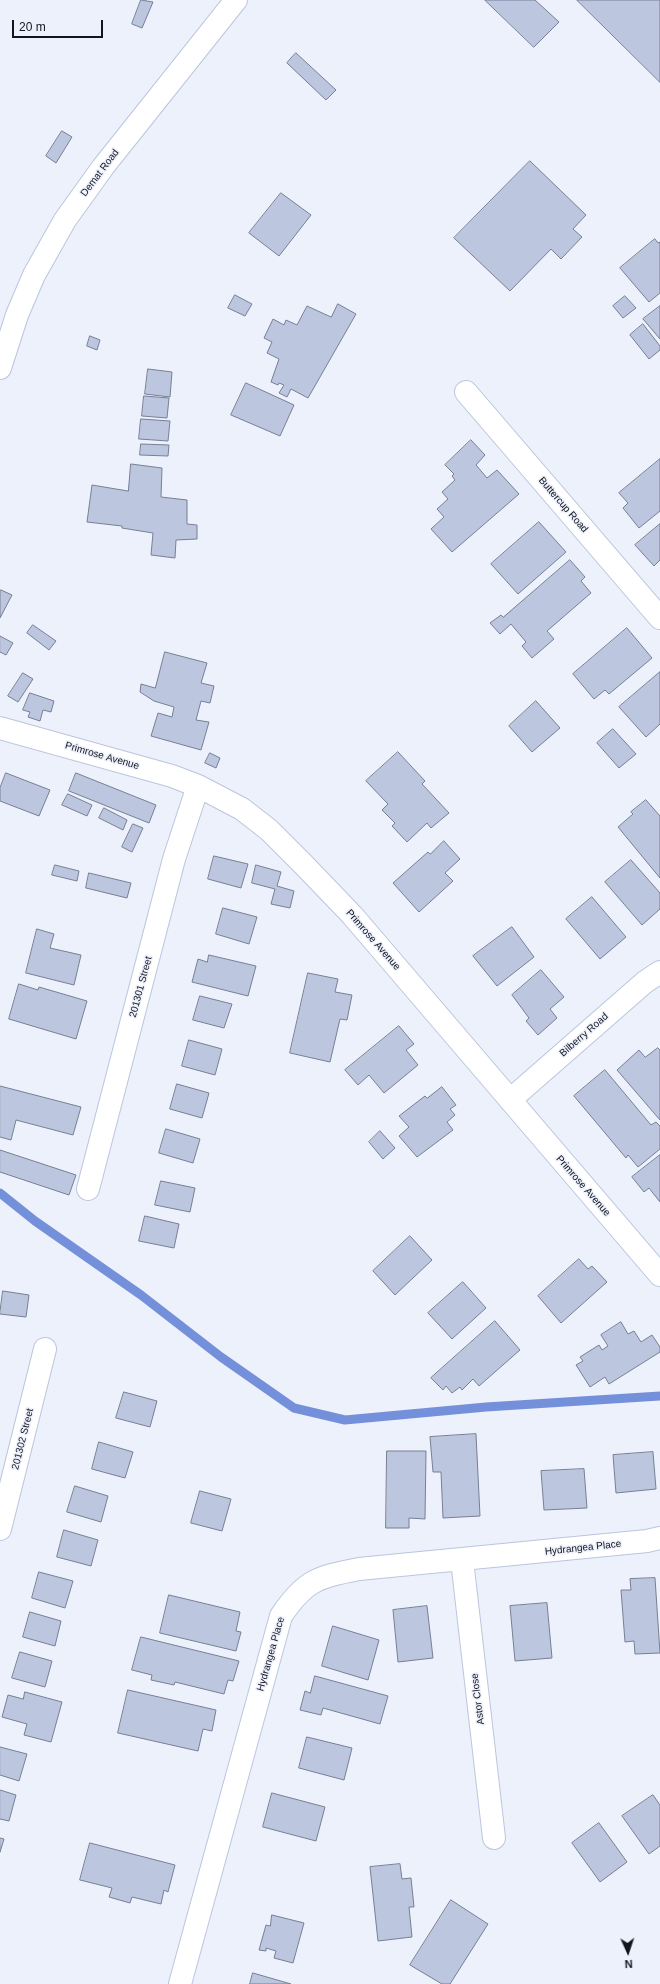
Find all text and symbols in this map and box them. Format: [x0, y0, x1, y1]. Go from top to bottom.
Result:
scale bar [14, 12, 105, 38]
text: 20 m [19, 20, 46, 34]
street label: Demat Road [78, 147, 122, 199]
street label: Buttercup Road [536, 475, 590, 535]
street label: Primrose Avenue [64, 740, 140, 772]
street label: Primrose Avenue [343, 907, 403, 973]
street label: 201301 Street [127, 955, 155, 1019]
street label: Bilberry Road [557, 1011, 611, 1059]
street label: Primrose Avenue [553, 1153, 613, 1219]
street label: 201302 Street [10, 1407, 36, 1471]
street label: Hydrangea Place [544, 1538, 622, 1558]
street label: Hydrangea Place [255, 1615, 287, 1693]
street label: Astor Close [469, 1673, 487, 1725]
north arrow [608, 1932, 648, 1972]
text: N [624, 1958, 633, 1970]

